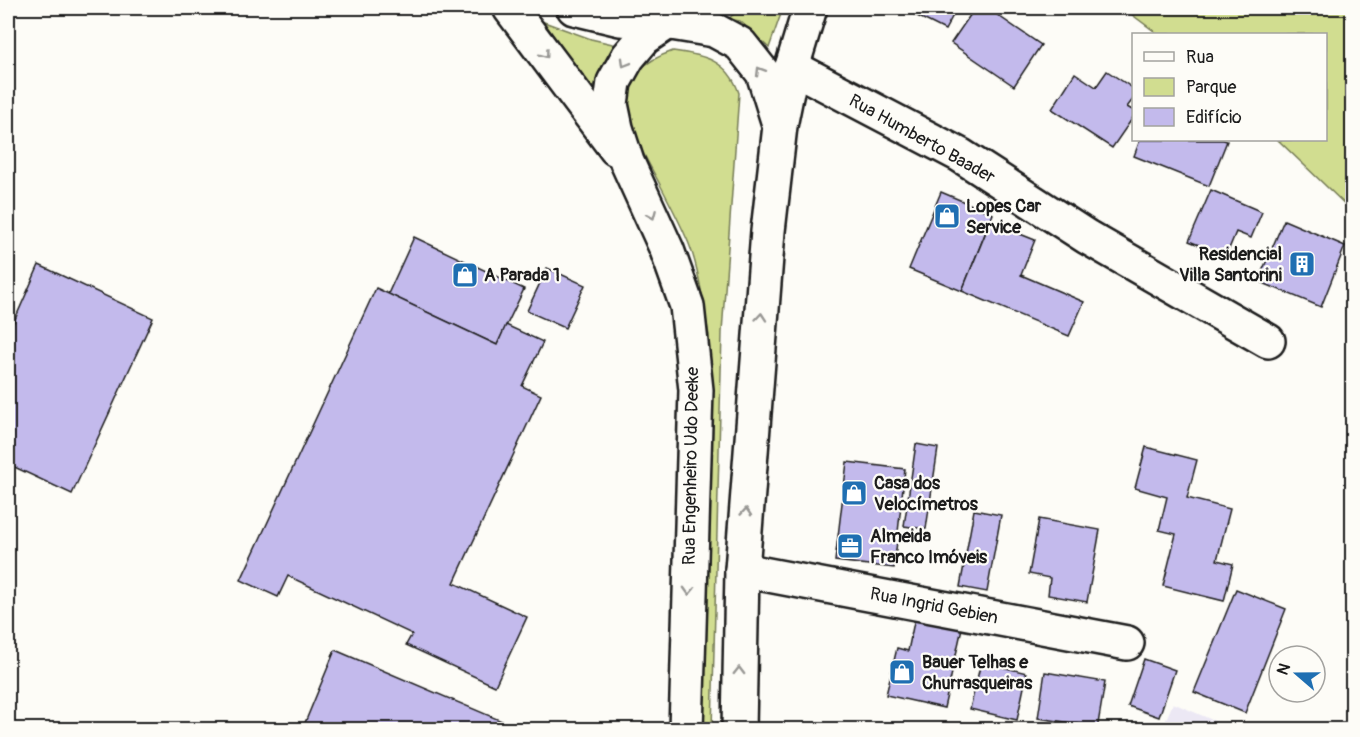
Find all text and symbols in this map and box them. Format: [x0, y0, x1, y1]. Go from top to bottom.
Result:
legend [1132, 33, 1327, 141]
text: Rua [1186, 46, 1214, 69]
one-way arrow [538, 48, 549, 59]
one-way arrow [620, 57, 632, 67]
one-way arrow [756, 67, 767, 78]
text: Parque [1186, 76, 1236, 99]
street label: Rua Humberto Baader [845, 89, 1000, 189]
text: Edifício [1186, 106, 1242, 129]
place label: Lopes Car Service [966, 195, 1042, 239]
shop icon: Lopes Car Service [932, 201, 962, 231]
one-way arrow [645, 208, 657, 219]
place label: Residencial Villa Santorini [1179, 243, 1282, 287]
building icon: Residencial Villa Santorini [1287, 249, 1317, 279]
shop icon: A Parada 1 [450, 260, 480, 290]
place label: A Parada 1 [484, 264, 560, 287]
one-way arrow [754, 313, 767, 322]
street label: Rua Engenheiro Udo Deeke [678, 366, 704, 565]
place label: Casa dos Velocímetros [874, 472, 979, 516]
shop icon: Casa dos Velocímetros [839, 478, 869, 508]
one-way arrow [739, 507, 752, 516]
place label: Almeida Franco Imóveis [870, 525, 988, 569]
office icon: Almeida Franco Imóveis [835, 531, 865, 561]
street label: Rua Ingrid Gebien [868, 582, 1000, 630]
one-way arrow [683, 587, 696, 596]
north arrow [1267, 644, 1327, 704]
place label: Bauer Telhas e Churrasqueiras [922, 651, 1033, 695]
shop icon: Bauer Telhas e Churrasqueiras [887, 657, 917, 687]
text: N [1273, 661, 1295, 678]
one-way arrow [733, 667, 745, 676]

